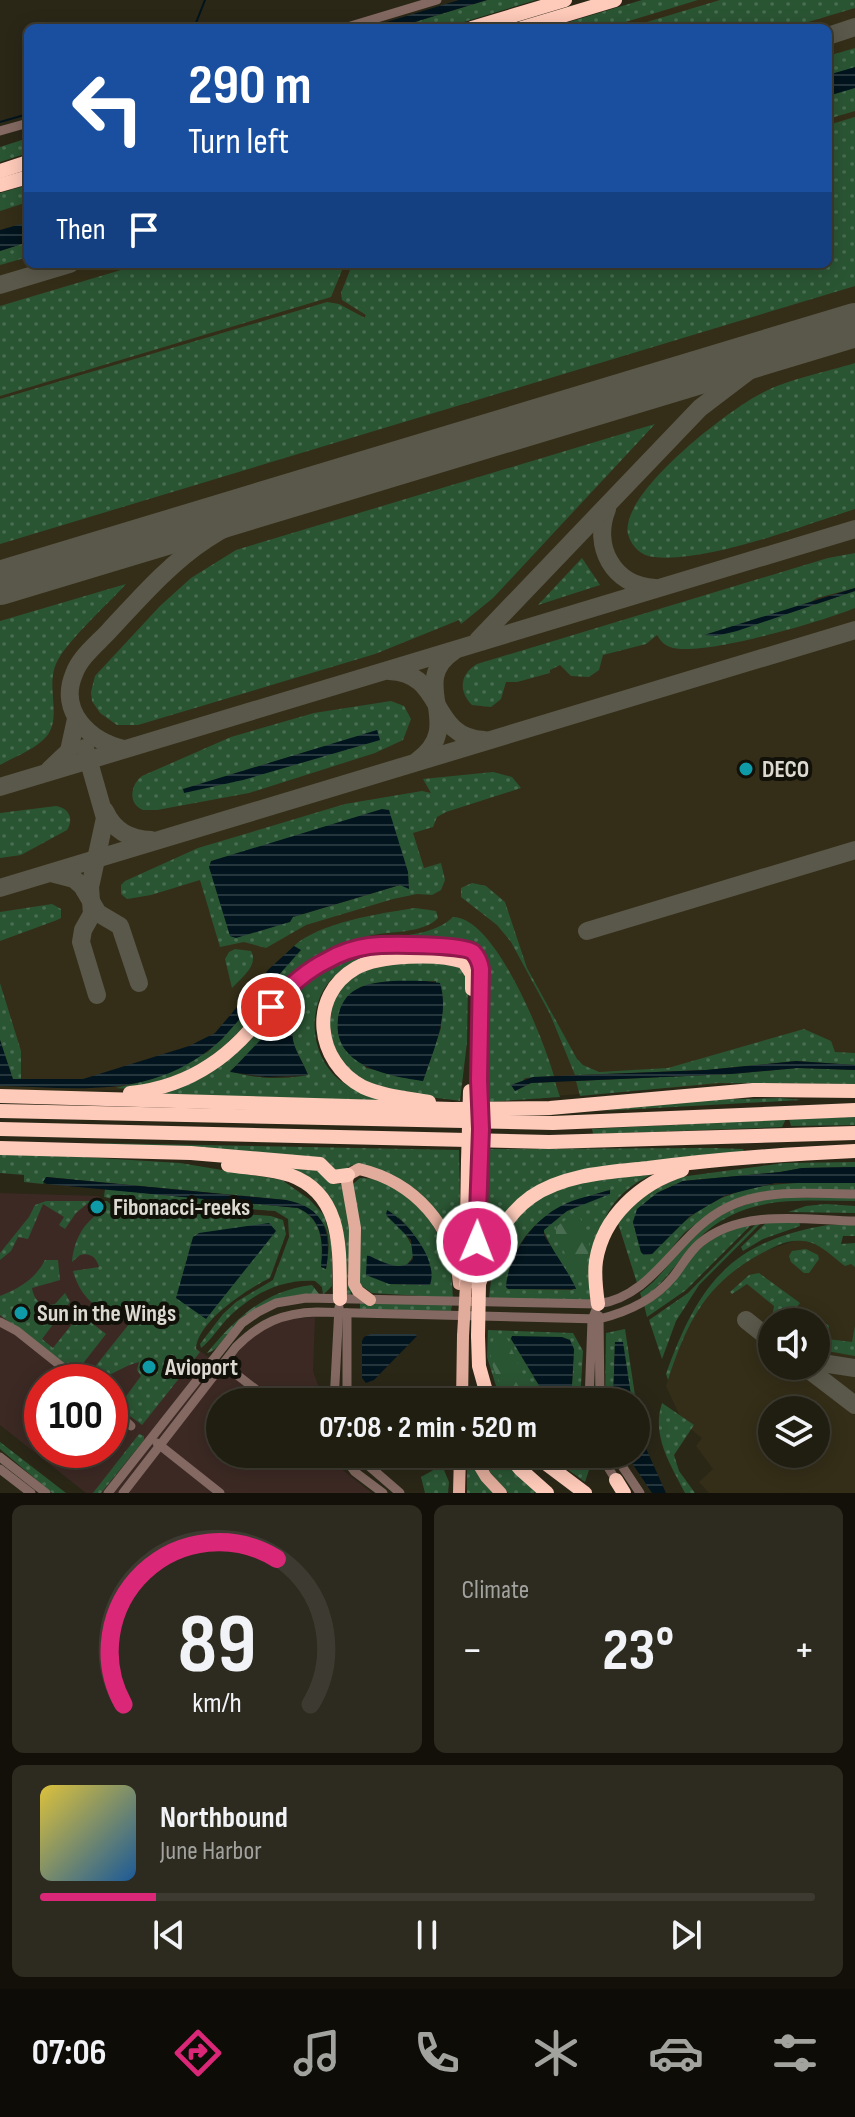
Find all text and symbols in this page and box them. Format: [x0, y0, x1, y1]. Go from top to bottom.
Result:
text: 290 m [188, 53, 312, 120]
icon: left [56, 56, 160, 160]
text: Turn left [188, 121, 289, 164]
icon: arrive [122, 208, 166, 252]
text: Then [56, 212, 106, 248]
place label: DECO [762, 755, 809, 784]
marker: DECO [737, 760, 755, 778]
pin [237, 973, 305, 1041]
icon: arrive [249, 985, 293, 1029]
place label: Fibonacci-reeks [113, 1193, 250, 1222]
marker: Fibonacci-reeks [88, 1198, 106, 1216]
position arrow [435, 1200, 519, 1284]
place label: Sun in the Wings [37, 1299, 176, 1328]
marker: Sun in the Wings [12, 1304, 30, 1322]
map controls [758, 1308, 830, 1468]
button: sound [758, 1308, 830, 1380]
place label: Avioport [164, 1353, 238, 1382]
marker: Avioport [140, 1358, 158, 1376]
speed limit sign: 100 [24, 1364, 128, 1468]
button: layers [758, 1396, 830, 1468]
text: 07:08 · 2 min · 520 m [319, 1410, 537, 1446]
text: Climate [462, 1575, 529, 1606]
text: 89 [177, 1596, 256, 1696]
text: 23° [602, 1615, 674, 1687]
text: − [462, 1624, 483, 1677]
text: + [793, 1624, 815, 1677]
text: km/h [192, 1686, 241, 1721]
text: Northbound [160, 1800, 288, 1836]
text: June Harbor [160, 1836, 262, 1867]
icon: previous [147, 1913, 191, 1957]
icon: pause [405, 1913, 449, 1957]
icon: next [664, 1913, 708, 1957]
icon: directions [170, 2025, 226, 2081]
icon: music [289, 2025, 345, 2081]
icon: phone [409, 2025, 465, 2081]
icon: climate [528, 2025, 584, 2081]
icon: car [648, 2025, 704, 2081]
icon: filters [767, 2025, 823, 2081]
text: 07:06 [32, 2032, 107, 2075]

